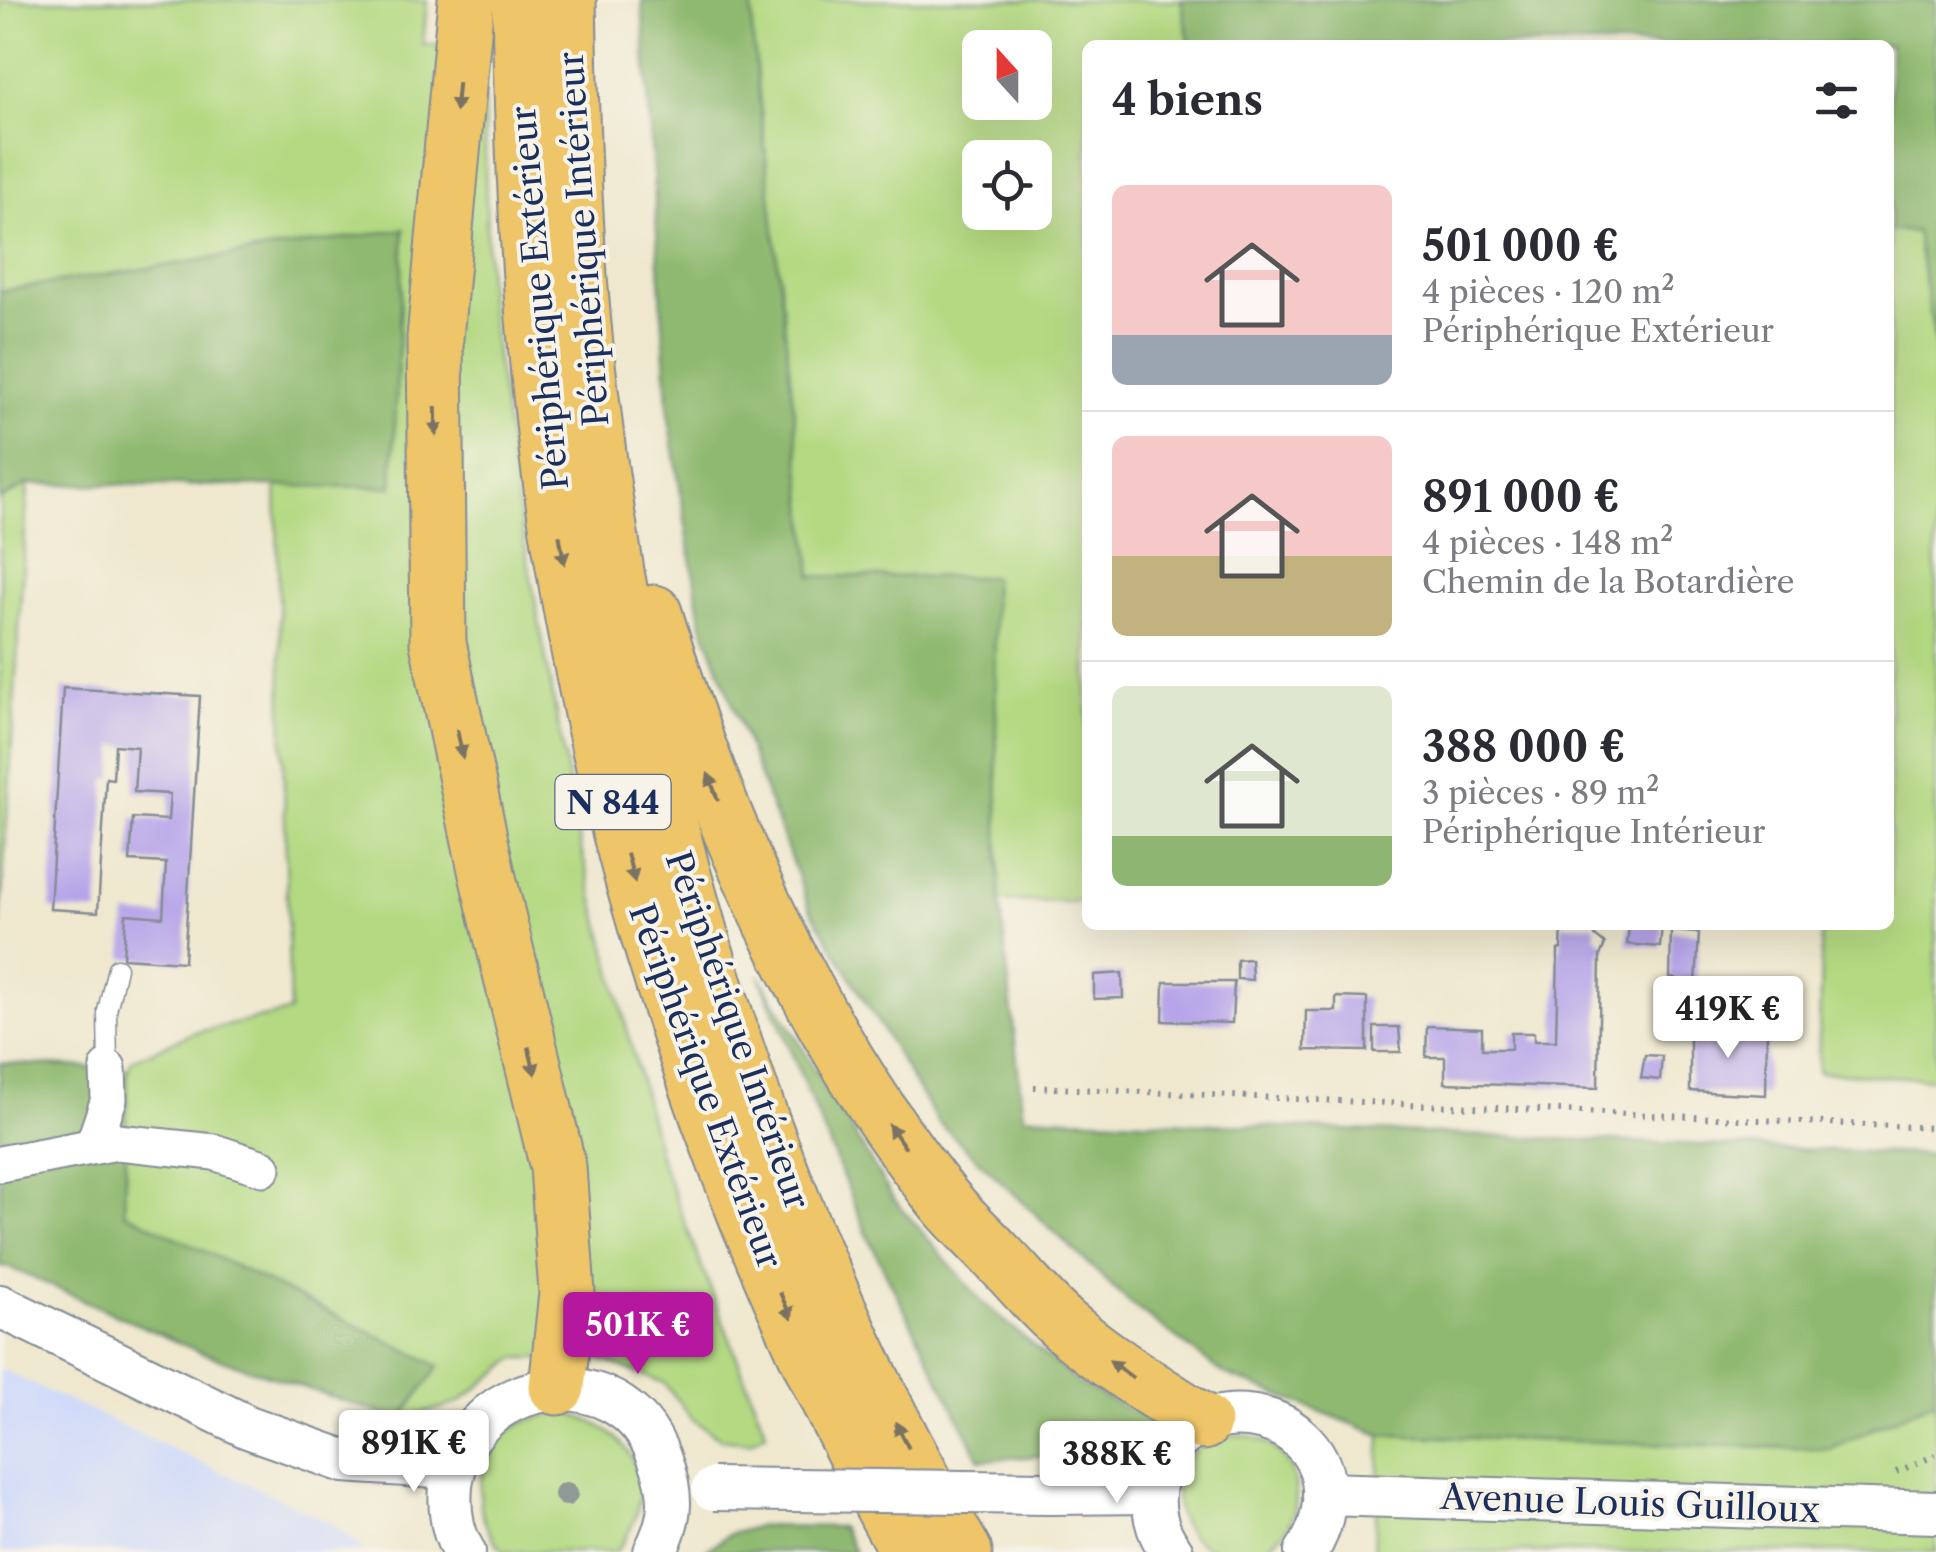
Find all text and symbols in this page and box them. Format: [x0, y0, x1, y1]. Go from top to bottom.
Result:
north arrow [962, 30, 1052, 120]
map controls [962, 30, 1052, 230]
street label: Périphérique Intérieur [548, 50, 618, 428]
icon: filters [1809, 73, 1864, 128]
text: 4 biens [1112, 74, 1263, 126]
one-way arrow [448, 82, 464, 114]
street label: Périphérique Extérieur [501, 104, 577, 492]
button: locate [962, 140, 1052, 230]
text: 501 000 € [1422, 220, 1619, 272]
icon: home [1192, 225, 1312, 345]
text: 4 pièces · 120 m² [1422, 272, 1675, 311]
text: Périphérique Extérieur [1422, 311, 1774, 350]
one-way arrow [428, 406, 444, 438]
text: 891 000 € [1422, 471, 1620, 523]
icon: home [1192, 476, 1312, 596]
text: 4 pièces · 148 m² [1422, 523, 1673, 562]
one-way arrow [555, 535, 570, 567]
text: Chemin de la Botardière [1422, 562, 1795, 601]
text: 388 000 € [1422, 721, 1625, 773]
icon: home [1192, 726, 1312, 846]
one-way arrow [452, 729, 468, 760]
one-way arrow [705, 772, 721, 802]
text: 3 pièces · 89 m² [1422, 773, 1659, 812]
road number: N 844 [556, 775, 670, 829]
text: Périphérique Intérieur [1422, 812, 1765, 851]
street label: Périphérique Intérieur [657, 845, 820, 1215]
one-way arrow [623, 853, 639, 884]
street label: Périphérique Extérieur [620, 898, 792, 1275]
pin: 419K € [1647, 976, 1809, 1061]
text: 419K € [1675, 989, 1781, 1028]
one-way arrow [525, 1046, 541, 1077]
one-way arrow [888, 1123, 907, 1149]
one-way arrow [778, 1291, 794, 1321]
pin: 501K € [557, 1292, 719, 1377]
text: 501K € [585, 1305, 691, 1344]
one-way arrow [1108, 1359, 1134, 1380]
pin: 891K € [333, 1410, 495, 1495]
one-way arrow [894, 1421, 911, 1450]
pin: 388K € [1036, 1421, 1198, 1506]
text: 891K € [361, 1423, 467, 1462]
text: 388K € [1062, 1434, 1172, 1473]
street label: Avenue Louis Guilloux [1439, 1475, 1821, 1531]

